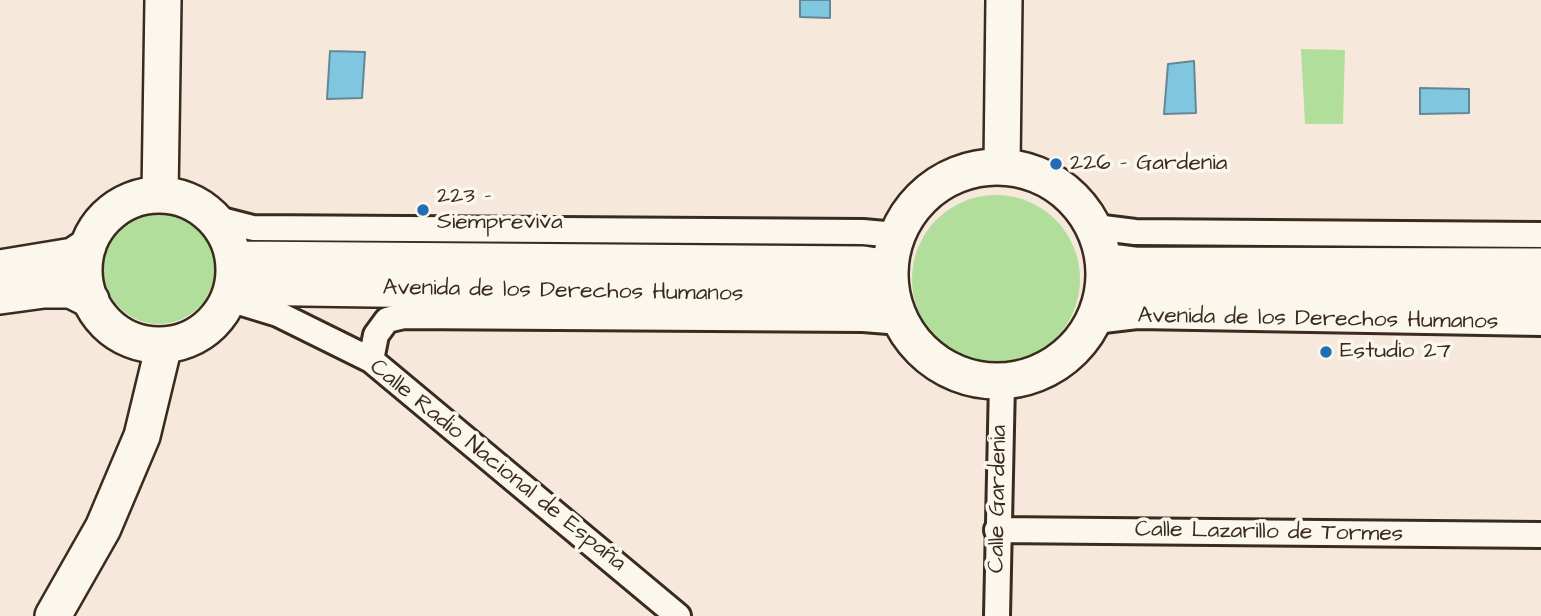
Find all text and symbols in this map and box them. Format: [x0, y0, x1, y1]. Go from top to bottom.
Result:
place label: 226 - Gardenia [1070, 150, 1228, 178]
marker: 226 - Gardenia [1048, 156, 1064, 172]
place label: 223 - Siempreviva [437, 183, 563, 237]
marker: 223 - Siempreviva [415, 202, 431, 218]
street label: Avenida de los Derechos Humanos [382, 275, 744, 309]
street label: Avenida de los Derechos Humanos [1137, 303, 1499, 337]
place label: Estudio 27 [1340, 338, 1451, 366]
marker: Estudio 27 [1318, 344, 1334, 360]
street label: Calle Radio Nacional de España [363, 354, 631, 578]
street label: Calle Gardenia [984, 425, 1014, 573]
street label: Calle Lazarillo de Tormes [1135, 517, 1403, 549]

